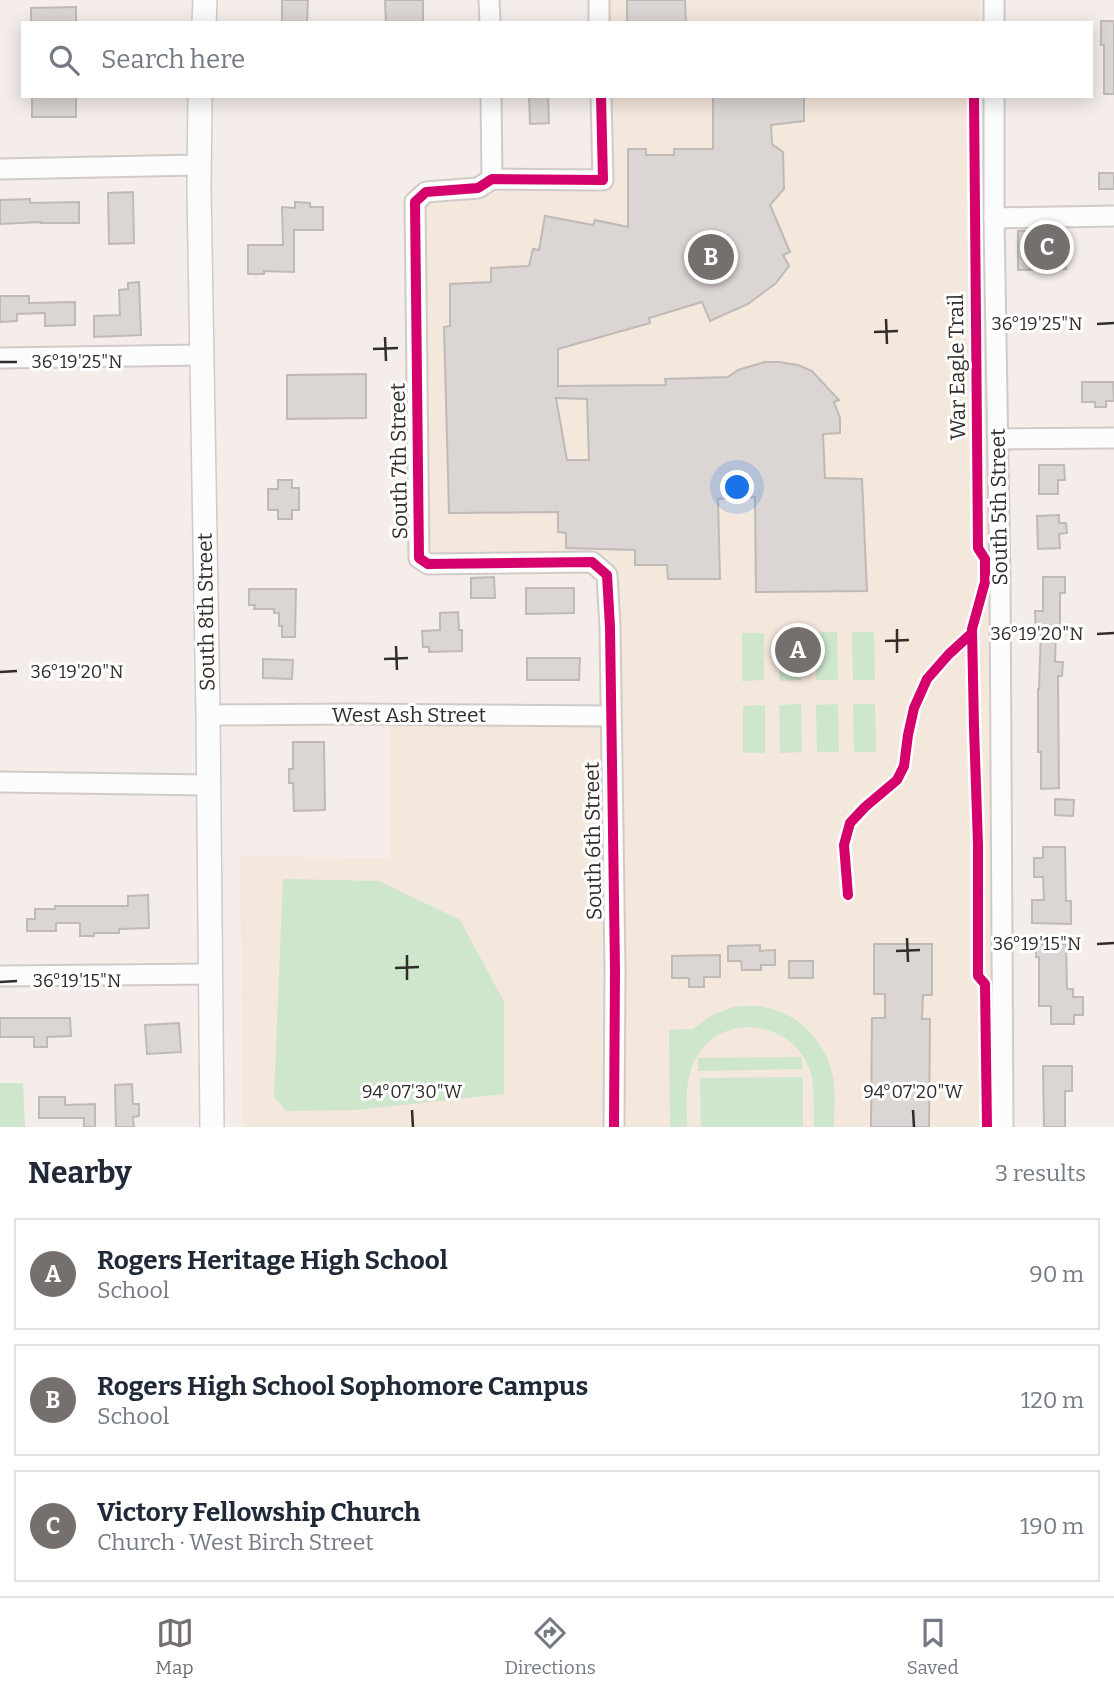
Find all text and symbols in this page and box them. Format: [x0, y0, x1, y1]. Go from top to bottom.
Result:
search box [21, 21, 1093, 98]
icon: search [45, 41, 83, 79]
text: Search here [101, 44, 245, 75]
pin: C [1024, 221, 1070, 273]
pin: B [688, 231, 734, 283]
street label: War Eagle Trail [943, 294, 971, 440]
text: 36°19'25"N [992, 313, 1082, 335]
text: 36°19'25"N [32, 351, 122, 373]
street label: South 7th Street [385, 382, 413, 539]
street label: South 5th Street [985, 428, 1013, 586]
your location [720, 470, 754, 504]
street label: South 8th Street [192, 532, 220, 691]
text: 36°19'20"N [991, 623, 1083, 645]
pin: A [775, 624, 821, 676]
text: 36°19'20"N [31, 661, 123, 683]
street label: West Ash Street [332, 702, 487, 728]
street label: South 6th Street [579, 761, 607, 920]
text: 36°19'15"N [993, 933, 1081, 955]
text: 36°19'15"N [33, 970, 121, 992]
text: 94°07'30"W [362, 1081, 463, 1103]
text: 94°07'20"W [863, 1081, 963, 1103]
text: Nearby [28, 1155, 132, 1191]
text: 3 results [995, 1159, 1086, 1187]
text: Rogers Heritage High School [97, 1245, 448, 1276]
text: A [45, 1260, 61, 1288]
text: 90 m [1029, 1260, 1084, 1288]
text: School [97, 1276, 169, 1304]
text: Rogers High School Sophomore Campus [97, 1371, 588, 1402]
text: B [46, 1386, 60, 1414]
text: 120 m [1021, 1386, 1084, 1414]
text: School [97, 1402, 169, 1430]
text: Victory Fellowship Church [97, 1497, 421, 1528]
text: C [46, 1512, 60, 1540]
text: 190 m [1020, 1512, 1084, 1540]
text: Church · West Birch Street [97, 1528, 374, 1556]
tab: Map [155, 1614, 194, 1679]
tab: Directions [504, 1614, 596, 1679]
tab: Saved [906, 1614, 959, 1679]

